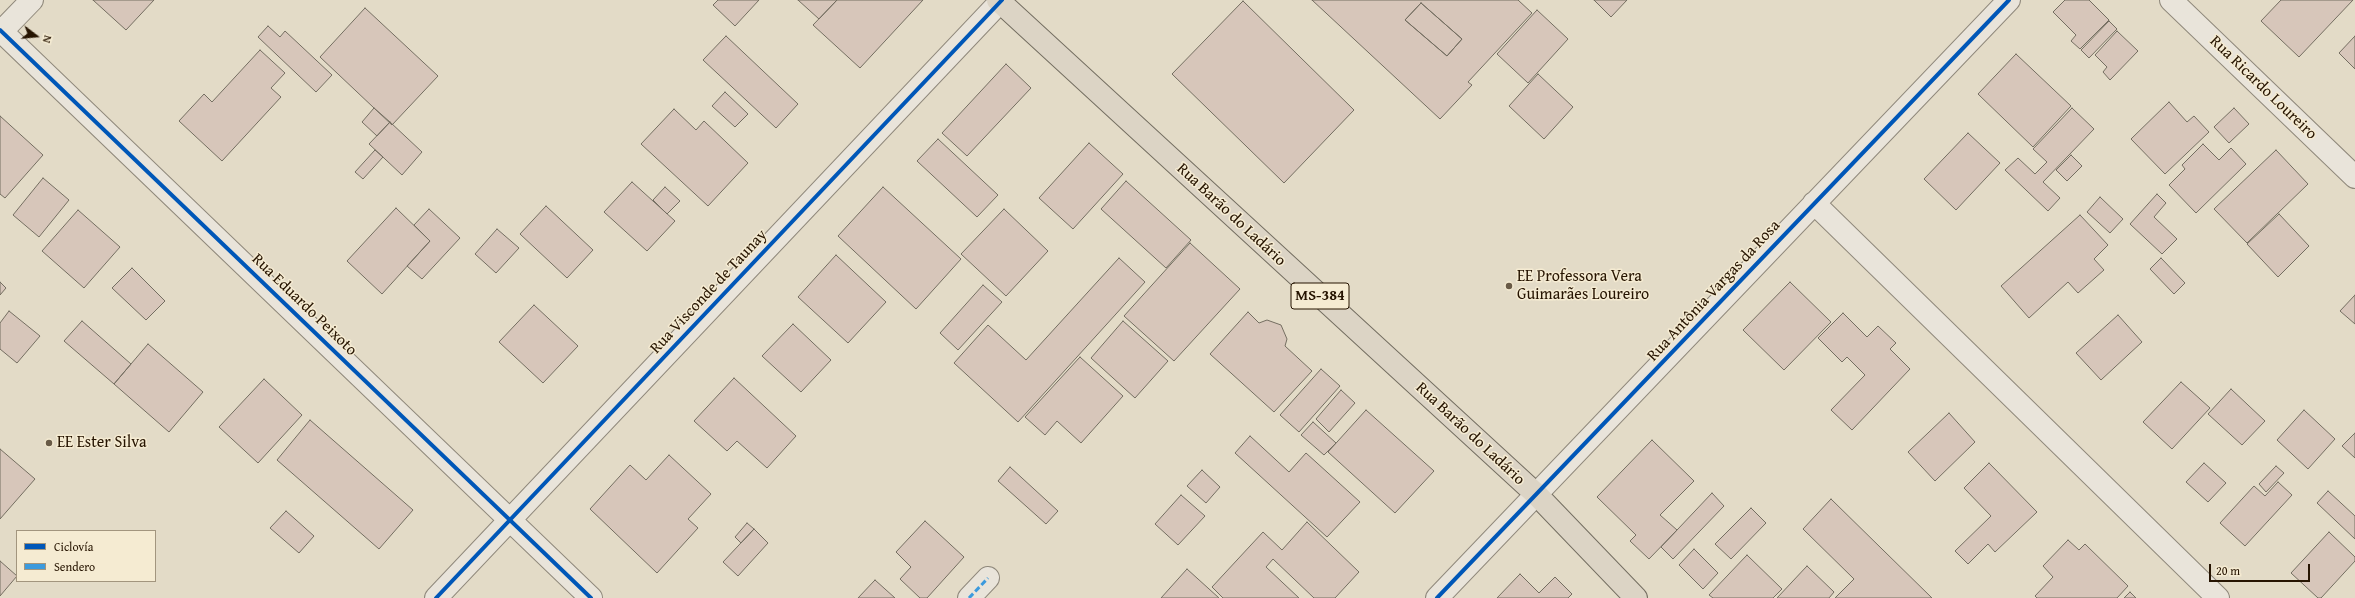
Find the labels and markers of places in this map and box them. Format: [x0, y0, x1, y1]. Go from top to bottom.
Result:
place label: EE Professora Vera Guimarães Loureiro [1517, 267, 1649, 305]
marker: EE Professora Vera Guimarães Loureiro [1504, 281, 1514, 291]
place label: EE Ester Silva [57, 433, 146, 453]
marker: EE Ester Silva [44, 438, 54, 448]

